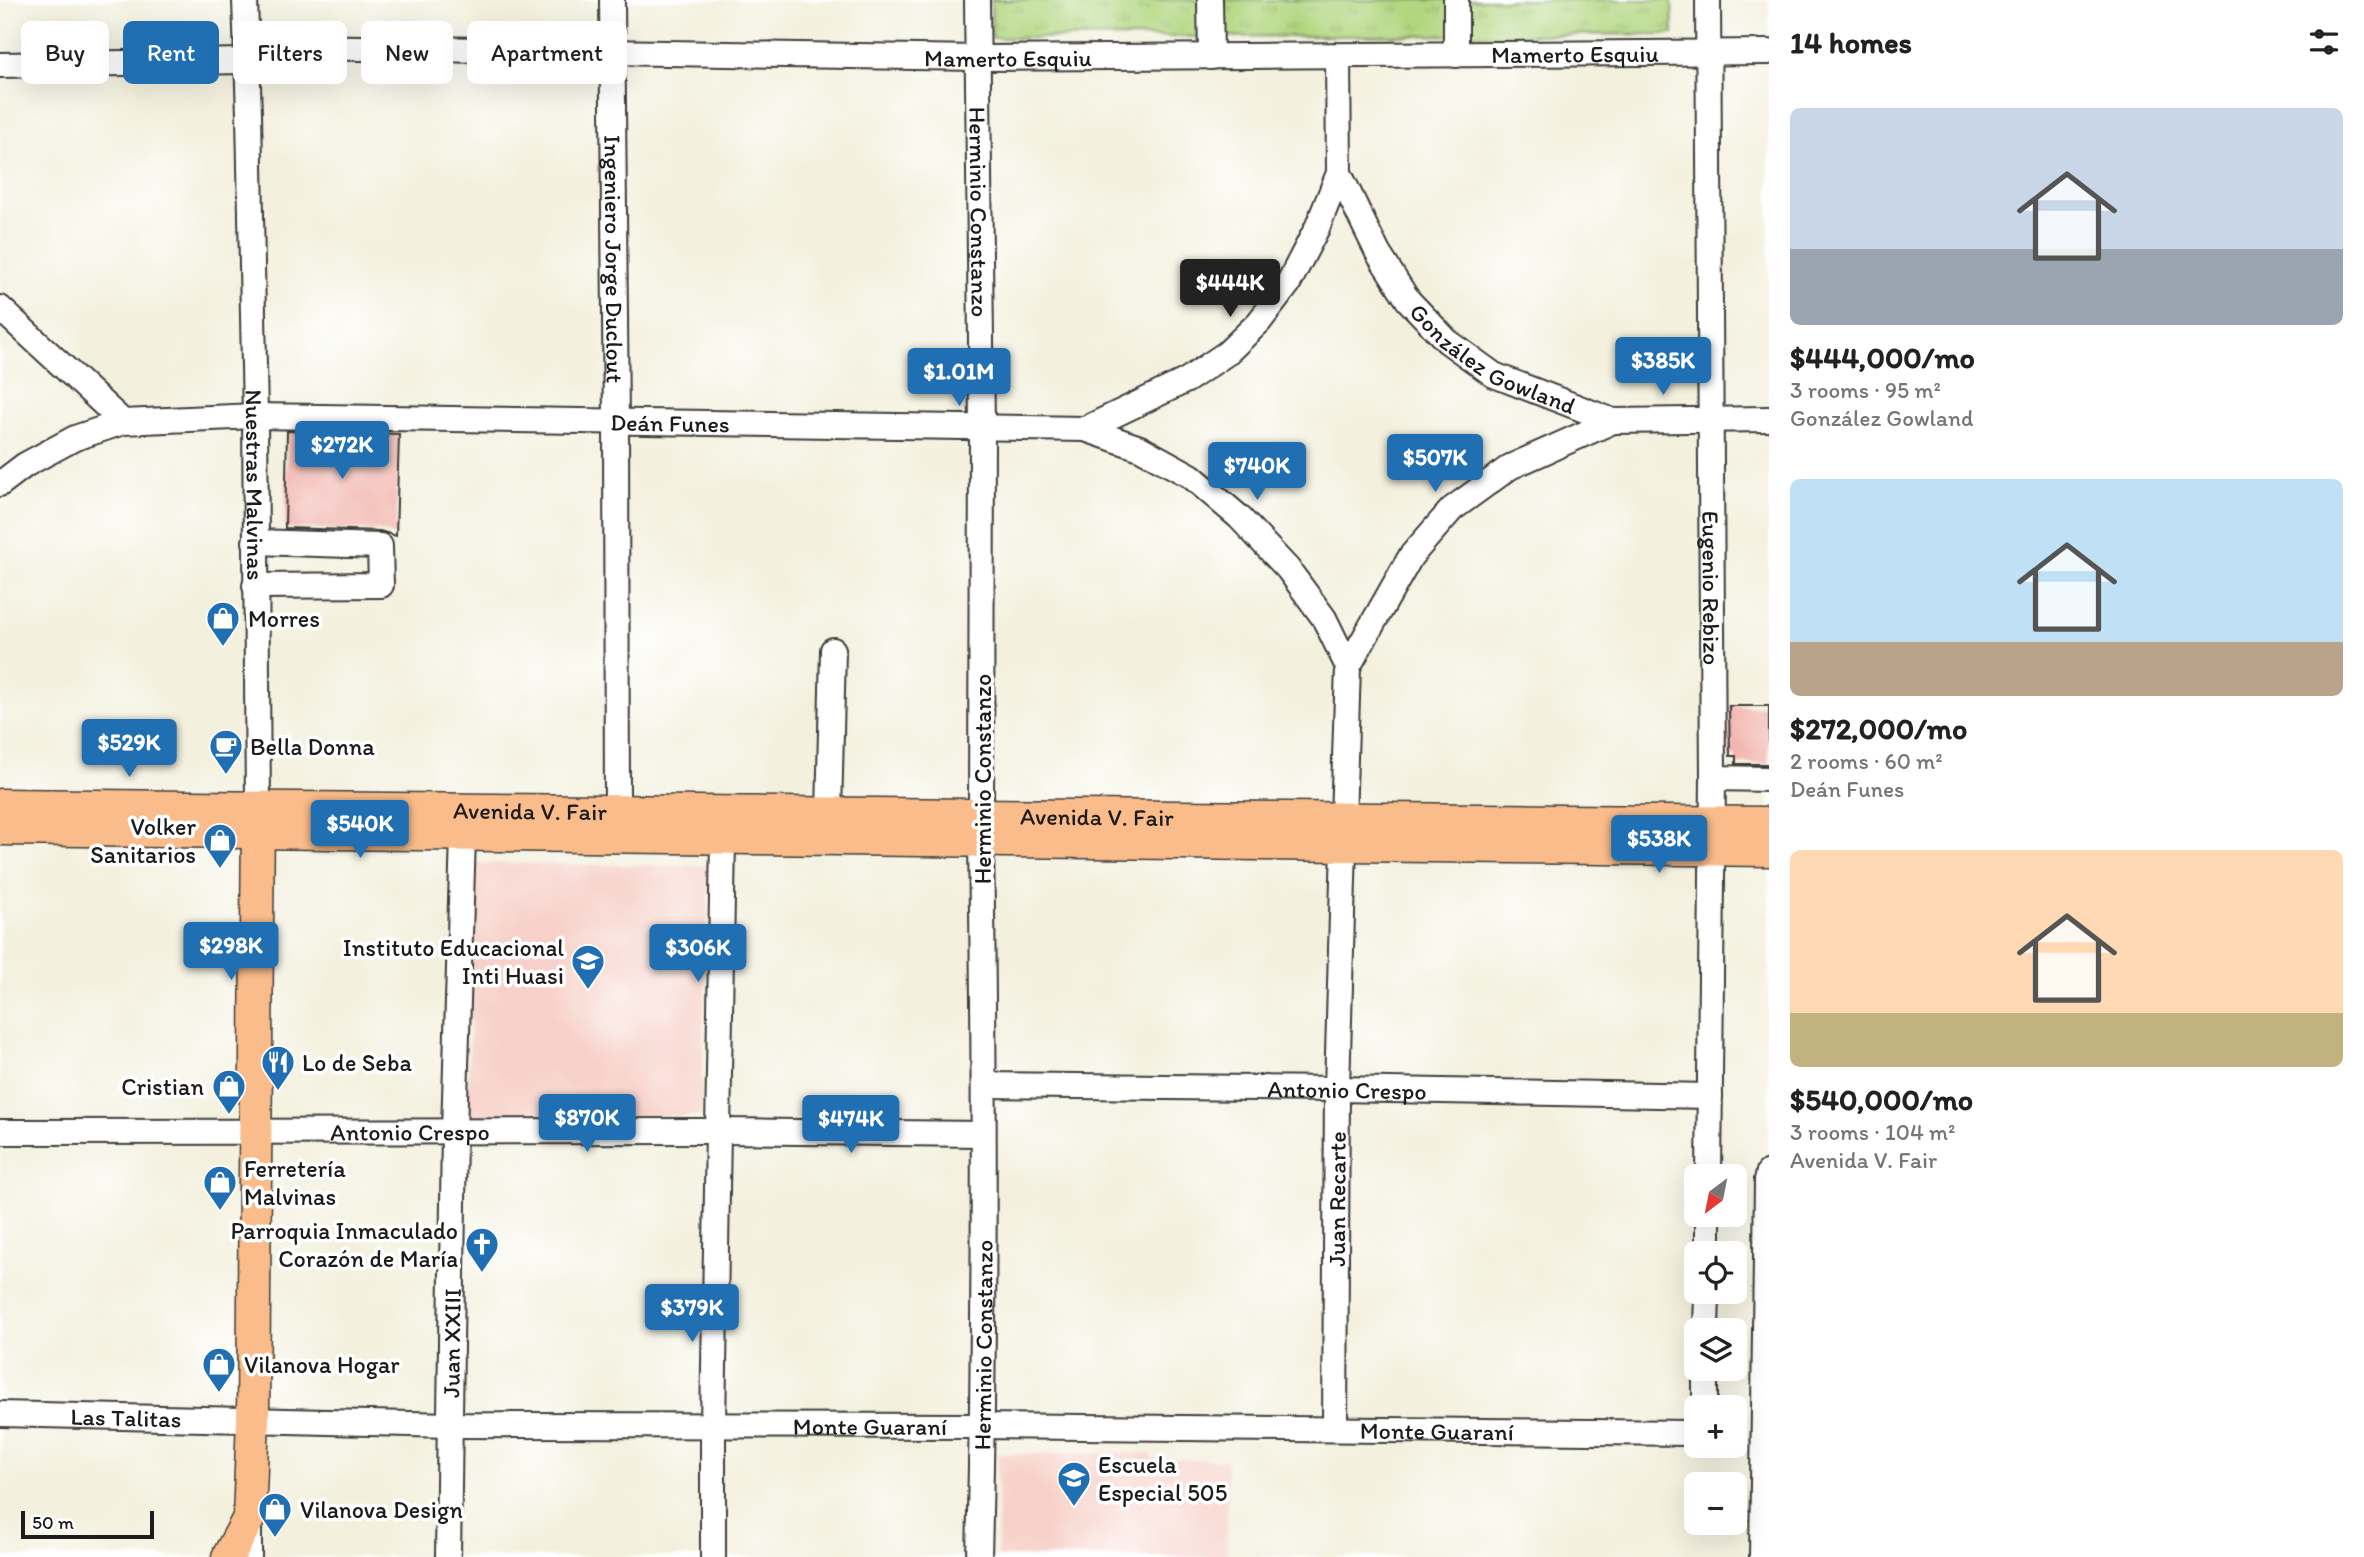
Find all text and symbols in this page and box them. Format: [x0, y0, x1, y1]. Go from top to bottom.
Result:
chip: Buy [21, 21, 109, 84]
chip: Rent [123, 21, 219, 84]
chip: Filters [233, 21, 347, 84]
chip: New [361, 21, 453, 84]
chip: Apartment [467, 21, 627, 84]
icon: filters [2305, 23, 2343, 61]
text: 14 homes [1790, 24, 1912, 61]
street label: Mamerto Esquiu [1491, 38, 1659, 69]
street label: Mamerto Esquiu [924, 43, 1092, 73]
street label: Herminio Constanzo [964, 106, 995, 317]
street label: Ingeniero Jorge Duclout [599, 135, 630, 383]
icon: home [2004, 153, 2130, 279]
pin: $444K [1181, 260, 1279, 319]
text: $444K [1196, 268, 1264, 296]
street label: González Gowland [1404, 297, 1580, 420]
pin: $385K [1614, 338, 1712, 397]
text: $444,000/mo [1790, 339, 1975, 376]
text: $385K [1631, 346, 1695, 374]
pin: $1.01M [902, 348, 1016, 408]
text: $1.01M [924, 357, 994, 385]
text: 3 rooms · 95 m² [1790, 376, 1941, 404]
street label: Nuestras Malvinas [240, 389, 271, 580]
text: González Gowland [1790, 404, 1973, 432]
street label: Deán Funes [610, 407, 730, 438]
pin: $272K [293, 421, 391, 481]
text: $272K [311, 430, 373, 458]
pin: $507K [1386, 434, 1484, 494]
pin: $740K [1208, 442, 1306, 502]
text: $507K [1403, 443, 1467, 471]
text: $740K [1224, 451, 1290, 479]
street label: Eugenio Rebizo [1697, 511, 1727, 665]
icon: home [2004, 524, 2130, 650]
shop icon: Morres [204, 599, 242, 648]
place label: Morres [248, 604, 320, 633]
street label: Herminio Constanzo [968, 674, 997, 884]
text: $272,000/mo [1790, 710, 1967, 747]
pin: $529K [80, 720, 178, 779]
cafe icon: Bella Donna [207, 727, 245, 776]
text: $529K [98, 728, 160, 756]
place label: Bella Donna [250, 732, 375, 761]
text: 2 rooms · 60 m² [1790, 747, 1943, 775]
text: Deán Funes [1790, 775, 1904, 803]
street label: Avenida V. Fair [453, 795, 607, 826]
pin: $540K [311, 800, 409, 860]
street label: Avenida V. Fair [1020, 801, 1174, 831]
text: $540K [327, 809, 393, 837]
place label: Volker Sanitarios [90, 812, 196, 869]
pin: $538K [1610, 816, 1708, 875]
shop icon: Volker Sanitarios [201, 821, 239, 870]
text: $538K [1627, 824, 1691, 852]
icon: home [2004, 895, 2130, 1021]
pin: $298K [182, 922, 280, 982]
pin: $306K [649, 925, 747, 984]
text: $298K [199, 931, 263, 959]
place label: Instituto Educacional Inti Huasi [343, 933, 564, 990]
text: $306K [665, 933, 731, 961]
school or university icon: Instituto Educacional Inti Huasi [569, 942, 607, 991]
restaurant icon: Lo de Seba [259, 1043, 297, 1092]
place label: Lo de Seba [302, 1048, 412, 1077]
shop icon: Cristian [210, 1067, 248, 1116]
place label: Cristian [121, 1072, 204, 1101]
street label: Antonio Crespo [1267, 1074, 1427, 1105]
text: $540,000/mo [1790, 1081, 1973, 1118]
pin: $870K [538, 1094, 636, 1154]
pin: $474K [802, 1096, 900, 1155]
text: $870K [555, 1103, 619, 1131]
text: $474K [818, 1104, 884, 1132]
street label: Antonio Crespo [330, 1117, 490, 1146]
text: 3 rooms · 104 m² [1790, 1118, 1955, 1146]
street label: Juan Recarte [1321, 1131, 1351, 1267]
text: Avenida V. Fair [1790, 1146, 1937, 1174]
place label: Ferretería Malvinas [244, 1154, 346, 1211]
shop icon: Ferretería Malvinas [201, 1163, 239, 1212]
north arrow [1684, 1164, 1746, 1227]
map controls [1684, 1164, 1747, 1535]
place label: Parroquia Inmaculado Corazón de María [230, 1216, 458, 1273]
church icon: Parroquia Inmaculado Corazón de María [463, 1225, 501, 1274]
street label: Herminio Constanzo [967, 1240, 998, 1451]
button: locate [1684, 1241, 1747, 1304]
pin: $379K [643, 1284, 741, 1344]
street label: Juan XXIII [436, 1288, 466, 1398]
text: $379K [661, 1293, 723, 1321]
button: layers [1684, 1318, 1747, 1381]
shop icon: Vilanova Hogar [200, 1345, 238, 1394]
place label: Vilanova Hogar [244, 1350, 400, 1379]
button: + [1684, 1395, 1747, 1458]
street label: Las Talitas [70, 1401, 182, 1433]
street label: Monte Guaraní [793, 1411, 947, 1440]
street label: Monte Guaraní [1360, 1415, 1514, 1446]
place label: Escuela Especial 505 [1098, 1450, 1227, 1507]
school or university icon: Escuela Especial 505 [1055, 1459, 1093, 1508]
button: − [1684, 1472, 1747, 1535]
shop icon: Vilanova Design [256, 1490, 294, 1539]
place label: Vilanova Design [300, 1495, 463, 1524]
scale bar [21, 1508, 154, 1540]
text: 50 m [32, 1511, 74, 1534]

